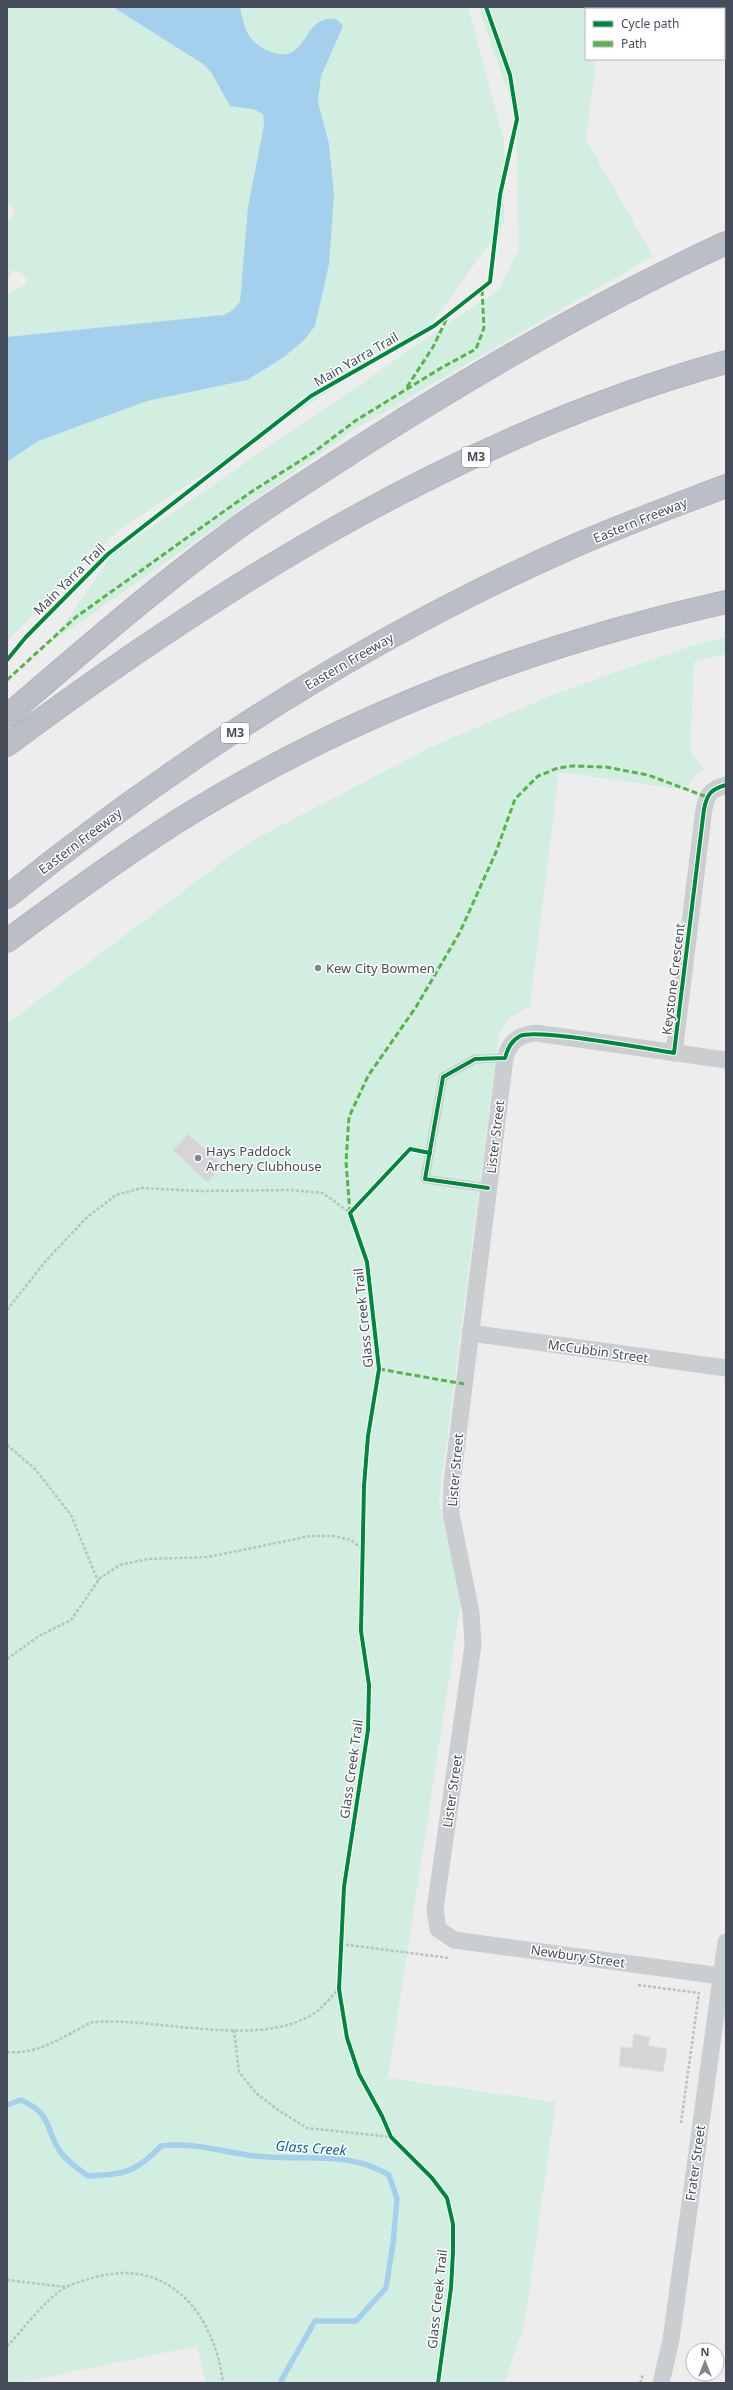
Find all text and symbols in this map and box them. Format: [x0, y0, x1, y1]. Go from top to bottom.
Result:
legend [585, 8, 725, 60]
text: Cycle path [621, 15, 679, 32]
text: Path [621, 35, 647, 52]
street label: Main Yarra Trail [310, 328, 402, 390]
road number: M3 [462, 447, 490, 467]
street label: Eastern Freeway [590, 493, 690, 547]
street label: Main Yarra Trail [29, 539, 109, 619]
street label: Eastern Freeway [301, 628, 397, 694]
road number: M3 [221, 723, 249, 743]
street label: Eastern Freeway [35, 804, 126, 878]
street label: Keystone Crescent [657, 922, 689, 1036]
place label: Kew City Bowmen [326, 959, 435, 977]
marker: Kew City Bowmen [313, 963, 323, 973]
street label: Lister Street [482, 1099, 508, 1175]
place label: Hays Paddock Archery Clubhouse [206, 1142, 322, 1175]
marker: Hays Paddock Archery Clubhouse [193, 1153, 203, 1163]
street label: Glass Creek Trail [349, 1267, 377, 1369]
street label: McCubbin Street [547, 1335, 650, 1367]
street label: Lister Street [443, 1432, 467, 1507]
street label: Glass Creek Trail [335, 1718, 367, 1820]
street label: Lister Street [438, 1753, 466, 1829]
street label: Newbury Street [530, 1940, 627, 1972]
street label: Frater Street [681, 2124, 709, 2202]
water label: Glass Creek [275, 2136, 348, 2160]
street label: Glass Creek Trail [423, 2248, 451, 2350]
north arrow [685, 2342, 725, 2382]
text: N [701, 2344, 709, 2359]

